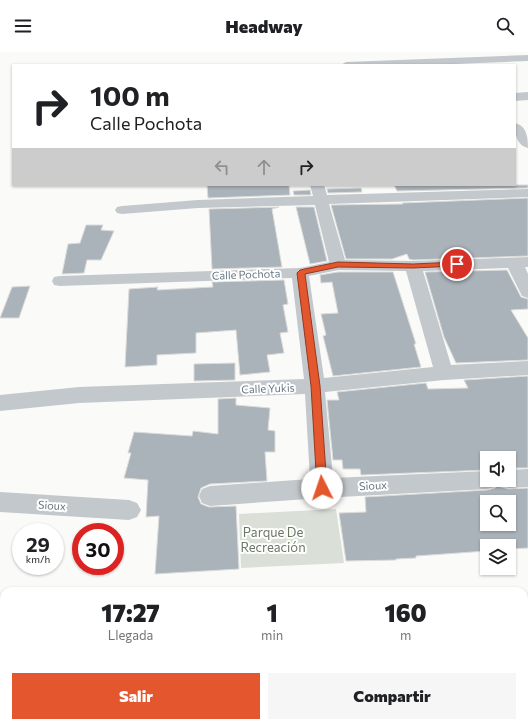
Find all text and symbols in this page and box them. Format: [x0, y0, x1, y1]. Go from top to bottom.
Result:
icon: menu [12, 15, 34, 37]
text: Headway [225, 15, 303, 37]
icon: search [494, 15, 516, 37]
text: 100 m [90, 78, 170, 112]
icon: right [24, 80, 76, 132]
text: Calle Pochota [90, 112, 202, 134]
icon: left [211, 156, 233, 178]
icon: ahead [253, 156, 275, 178]
icon: right [295, 156, 317, 178]
pin [440, 247, 474, 281]
icon: arrive [446, 253, 468, 275]
street label: Calle Pochota [212, 266, 280, 282]
street label: Calle Yukis [241, 381, 295, 395]
map controls [480, 451, 516, 575]
button: sound [480, 451, 516, 487]
position arrow [301, 467, 343, 509]
street label: Sioux [359, 478, 387, 492]
button: search [480, 495, 516, 531]
street label: Sioux [38, 498, 66, 512]
speed limit sign: 30 [72, 523, 124, 575]
park label: Parque De Recreación [240, 524, 306, 555]
text: 29 [26, 532, 50, 556]
button: layers [480, 539, 516, 575]
text: km/h [26, 553, 50, 565]
text: 17:27 [101, 598, 160, 627]
text: 1 [267, 598, 278, 627]
text: 160 [384, 598, 427, 627]
text: Llegada [108, 627, 153, 643]
text: min [261, 627, 283, 643]
text: m [400, 627, 411, 643]
button: Salir [12, 673, 260, 719]
button: Compartir [268, 673, 516, 719]

